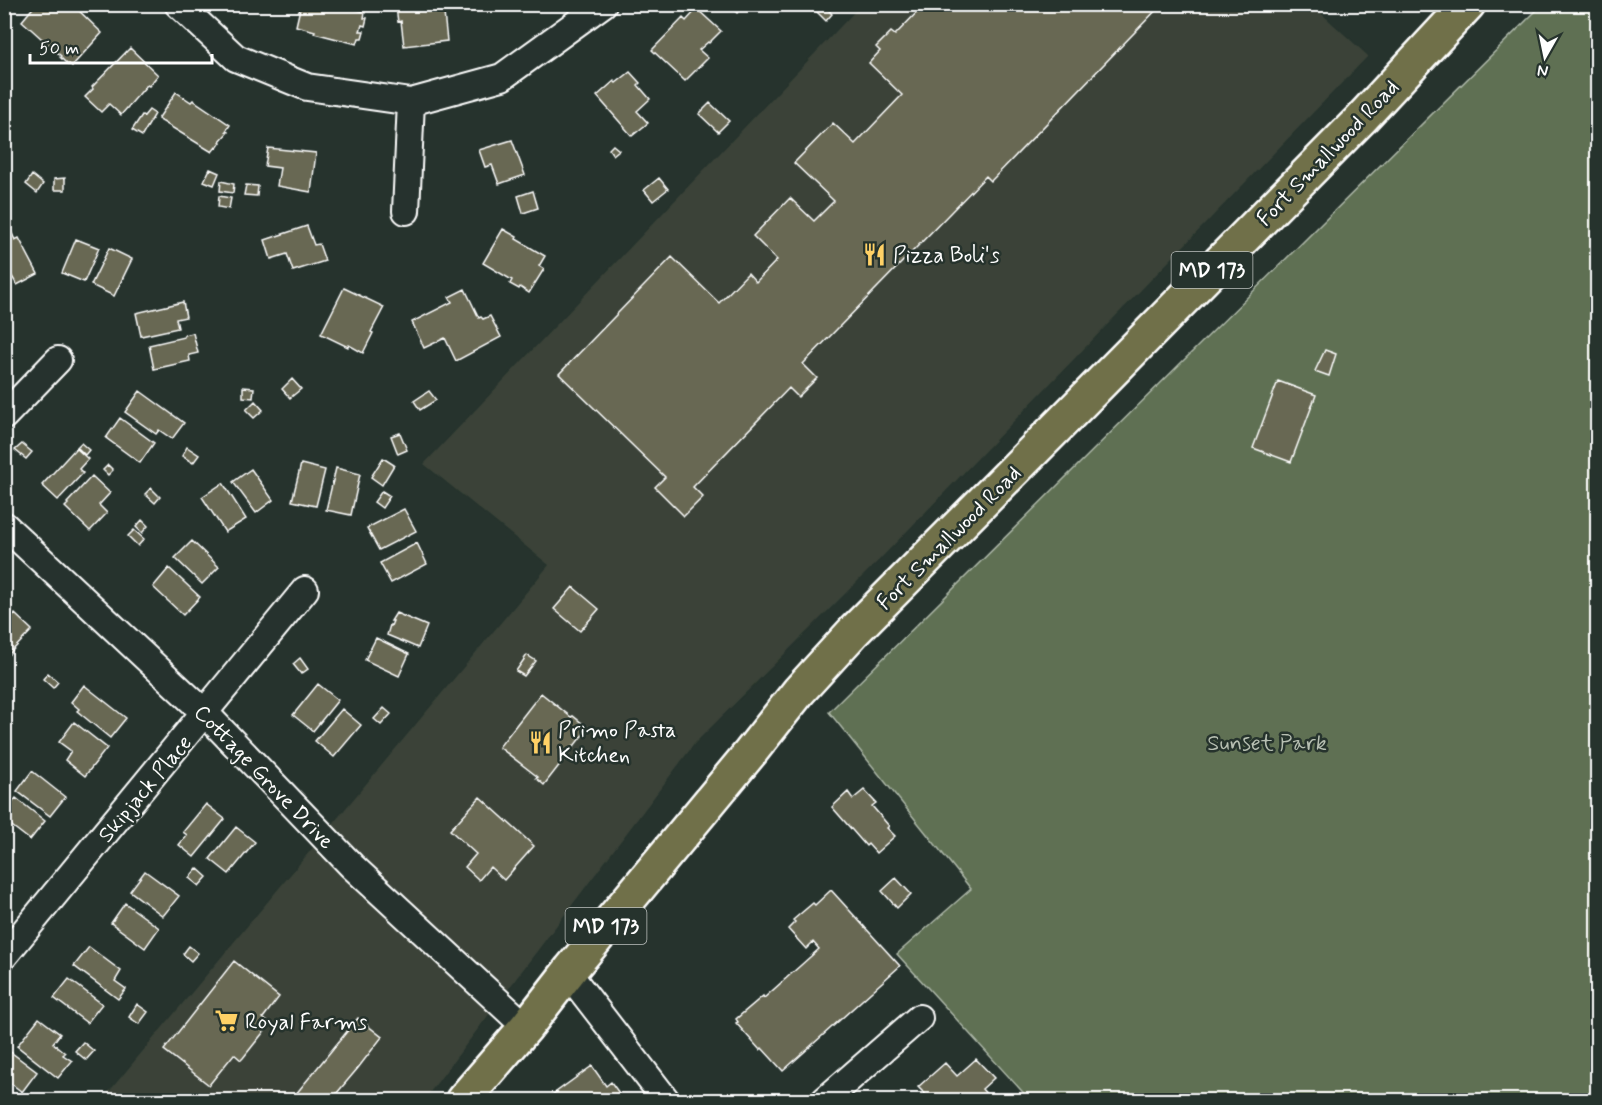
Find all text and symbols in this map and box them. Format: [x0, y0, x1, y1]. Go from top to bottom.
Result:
scale bar [30, 27, 212, 65]
north arrow [1515, 27, 1575, 87]
text: 50 m [39, 37, 79, 61]
text: N [1536, 59, 1550, 82]
street label: Fort Smallwood Road [1251, 74, 1406, 233]
restaurant icon: Pizza Boli's [862, 241, 888, 267]
place label: Pizza Boli's [893, 242, 1000, 270]
road number: MD 173 [1172, 252, 1252, 288]
street label: Fort Smallwood Road [871, 460, 1028, 617]
street label: Cottage Grove Drive [186, 699, 340, 856]
place label: Primo Pasta Kitchen [558, 717, 676, 770]
restaurant icon: Primo Pasta Kitchen [527, 729, 553, 755]
street label: Skipjack Place [92, 730, 199, 849]
park label: Sunset Park [1207, 730, 1327, 758]
road number: MD 173 [566, 908, 646, 944]
supermarket icon: Royal Farms [214, 1008, 240, 1034]
place label: Royal Farms [245, 1009, 367, 1037]

